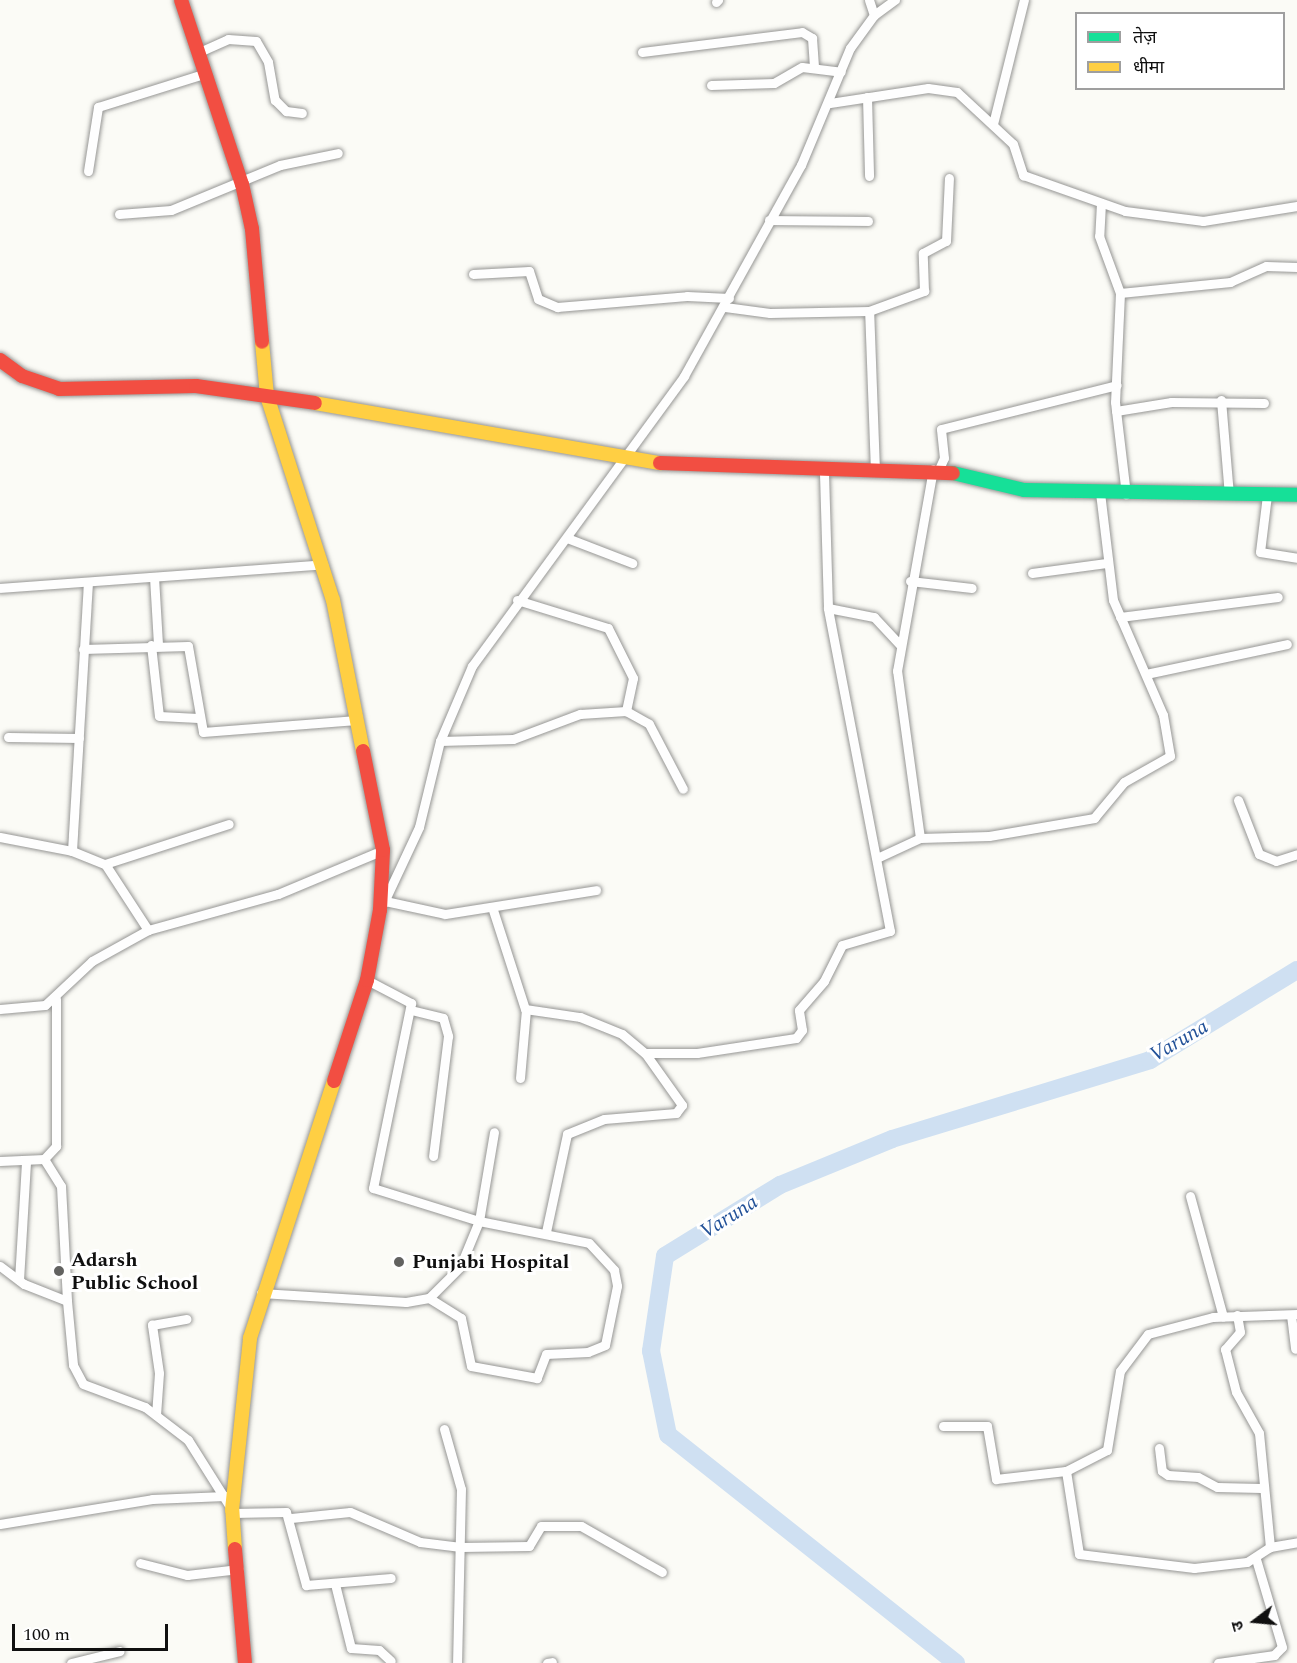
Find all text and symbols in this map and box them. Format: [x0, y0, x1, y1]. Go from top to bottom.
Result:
legend [1075, 12, 1285, 90]
text: तेज़ [1133, 24, 1157, 51]
text: धीमा [1133, 54, 1164, 81]
water label: Varuna [1145, 1014, 1213, 1068]
water label: Varuna [695, 1190, 763, 1244]
place label: Adarsh Public School [71, 1248, 198, 1295]
place label: Punjabi Hospital [412, 1250, 569, 1274]
marker: Punjabi Hospital [390, 1253, 408, 1271]
marker: Adarsh Public School [52, 1264, 66, 1278]
north arrow [1225, 1591, 1285, 1651]
scale bar [15, 1612, 171, 1650]
text: उ [1225, 1618, 1251, 1634]
text: 100 m [23, 1621, 70, 1648]

